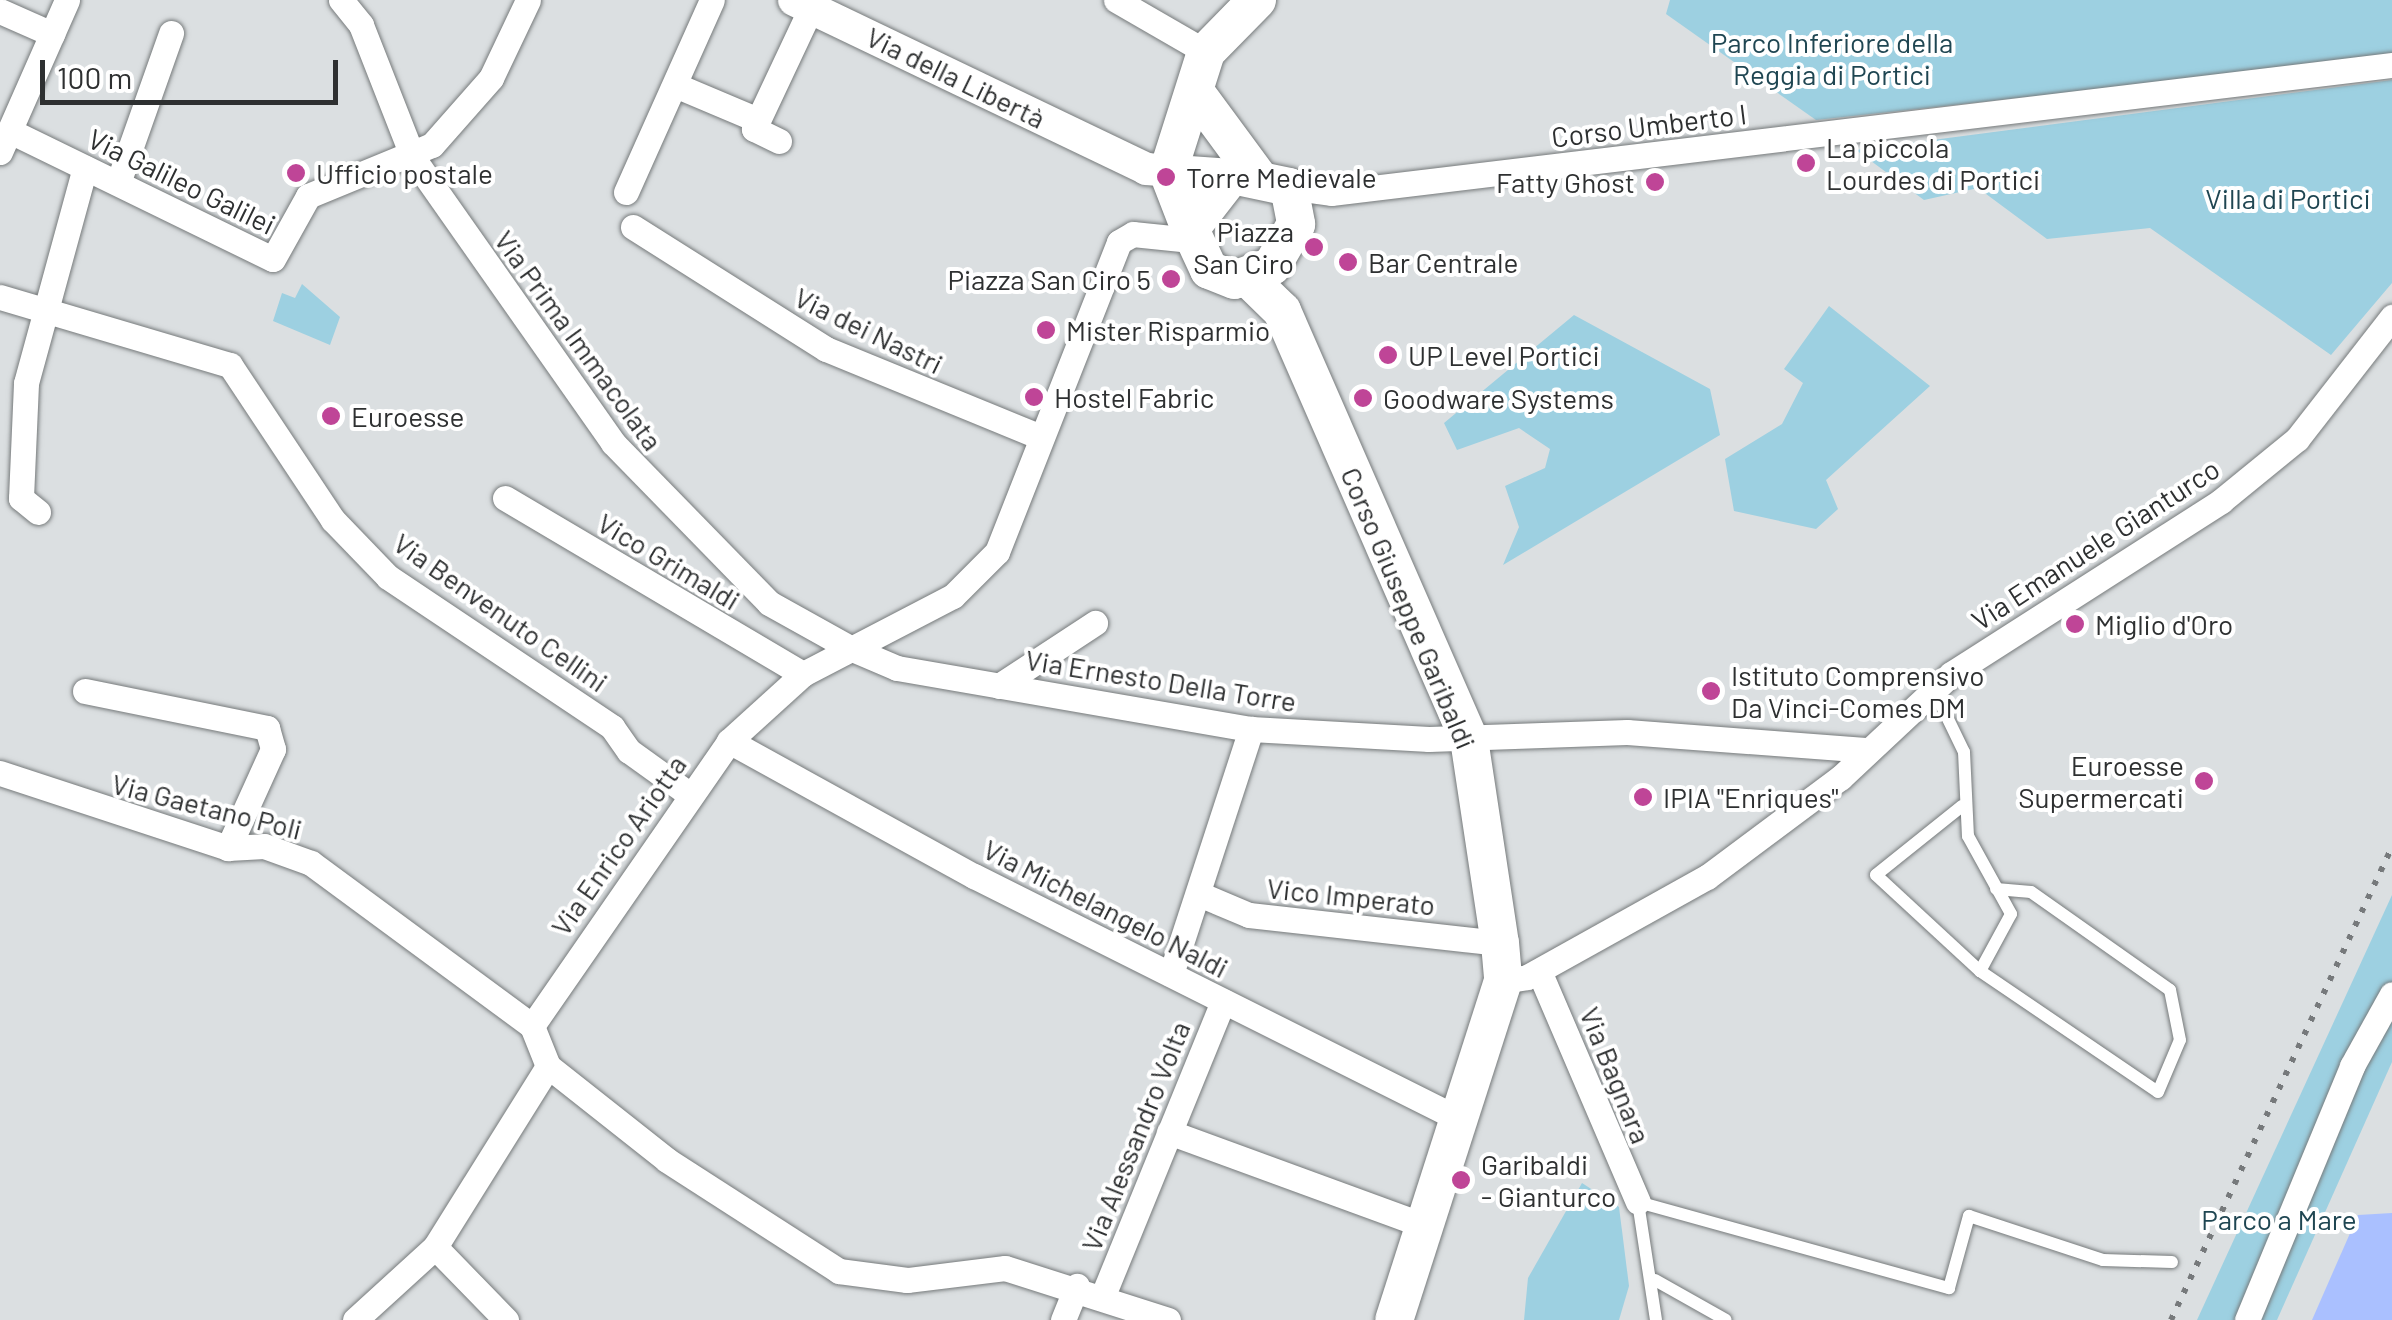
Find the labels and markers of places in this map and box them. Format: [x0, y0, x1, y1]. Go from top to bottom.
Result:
place label: La piccola Lourdes di Portici [1826, 130, 2040, 196]
marker: La piccola Lourdes di Portici [1795, 152, 1817, 174]
place label: Ufficio postale [316, 156, 493, 190]
place label: Torre Medievale [1186, 160, 1377, 194]
marker: Ufficio postale [285, 162, 307, 184]
place label: Fatty Ghost [1496, 165, 1635, 199]
marker: Torre Medievale [1155, 166, 1177, 188]
marker: Fatty Ghost [1644, 171, 1666, 193]
place label: Piazza San Ciro [1193, 214, 1294, 280]
marker: Piazza San Ciro [1303, 236, 1325, 258]
place label: Bar Centrale [1368, 245, 1518, 279]
marker: Bar Centrale [1337, 251, 1359, 273]
place label: Piazza San Ciro 5 [947, 262, 1151, 296]
marker: Piazza San Ciro 5 [1160, 268, 1182, 290]
place label: Mister Risparmio [1066, 313, 1270, 347]
marker: Mister Risparmio [1035, 319, 1057, 341]
place label: UP Level Portici [1408, 338, 1600, 372]
marker: UP Level Portici [1377, 344, 1399, 366]
place label: Hostel Fabric [1054, 380, 1214, 414]
place label: Goodware Systems [1383, 381, 1614, 415]
marker: Hostel Fabric [1023, 386, 1045, 408]
marker: Goodware Systems [1352, 387, 1374, 409]
place label: Euroesse [351, 399, 464, 433]
marker: Euroesse [320, 405, 342, 427]
place label: Miglio d'Oro [2095, 607, 2233, 641]
marker: Miglio d'Oro [2064, 613, 2086, 635]
place label: Istituto Comprensivo Da Vinci-Comes DM [1731, 658, 1984, 724]
marker: Istituto Comprensivo Da Vinci-Comes DM [1700, 680, 1722, 702]
place label: Euroesse Supermercati [2018, 748, 2184, 814]
marker: Euroesse Supermercati [2193, 770, 2215, 792]
place label: IPIA "Enriques" [1663, 780, 1839, 814]
marker: IPIA "Enriques" [1632, 786, 1654, 808]
place label: Garibaldi - Gianturco [1481, 1147, 1616, 1213]
marker: Garibaldi - Gianturco [1450, 1169, 1472, 1191]

